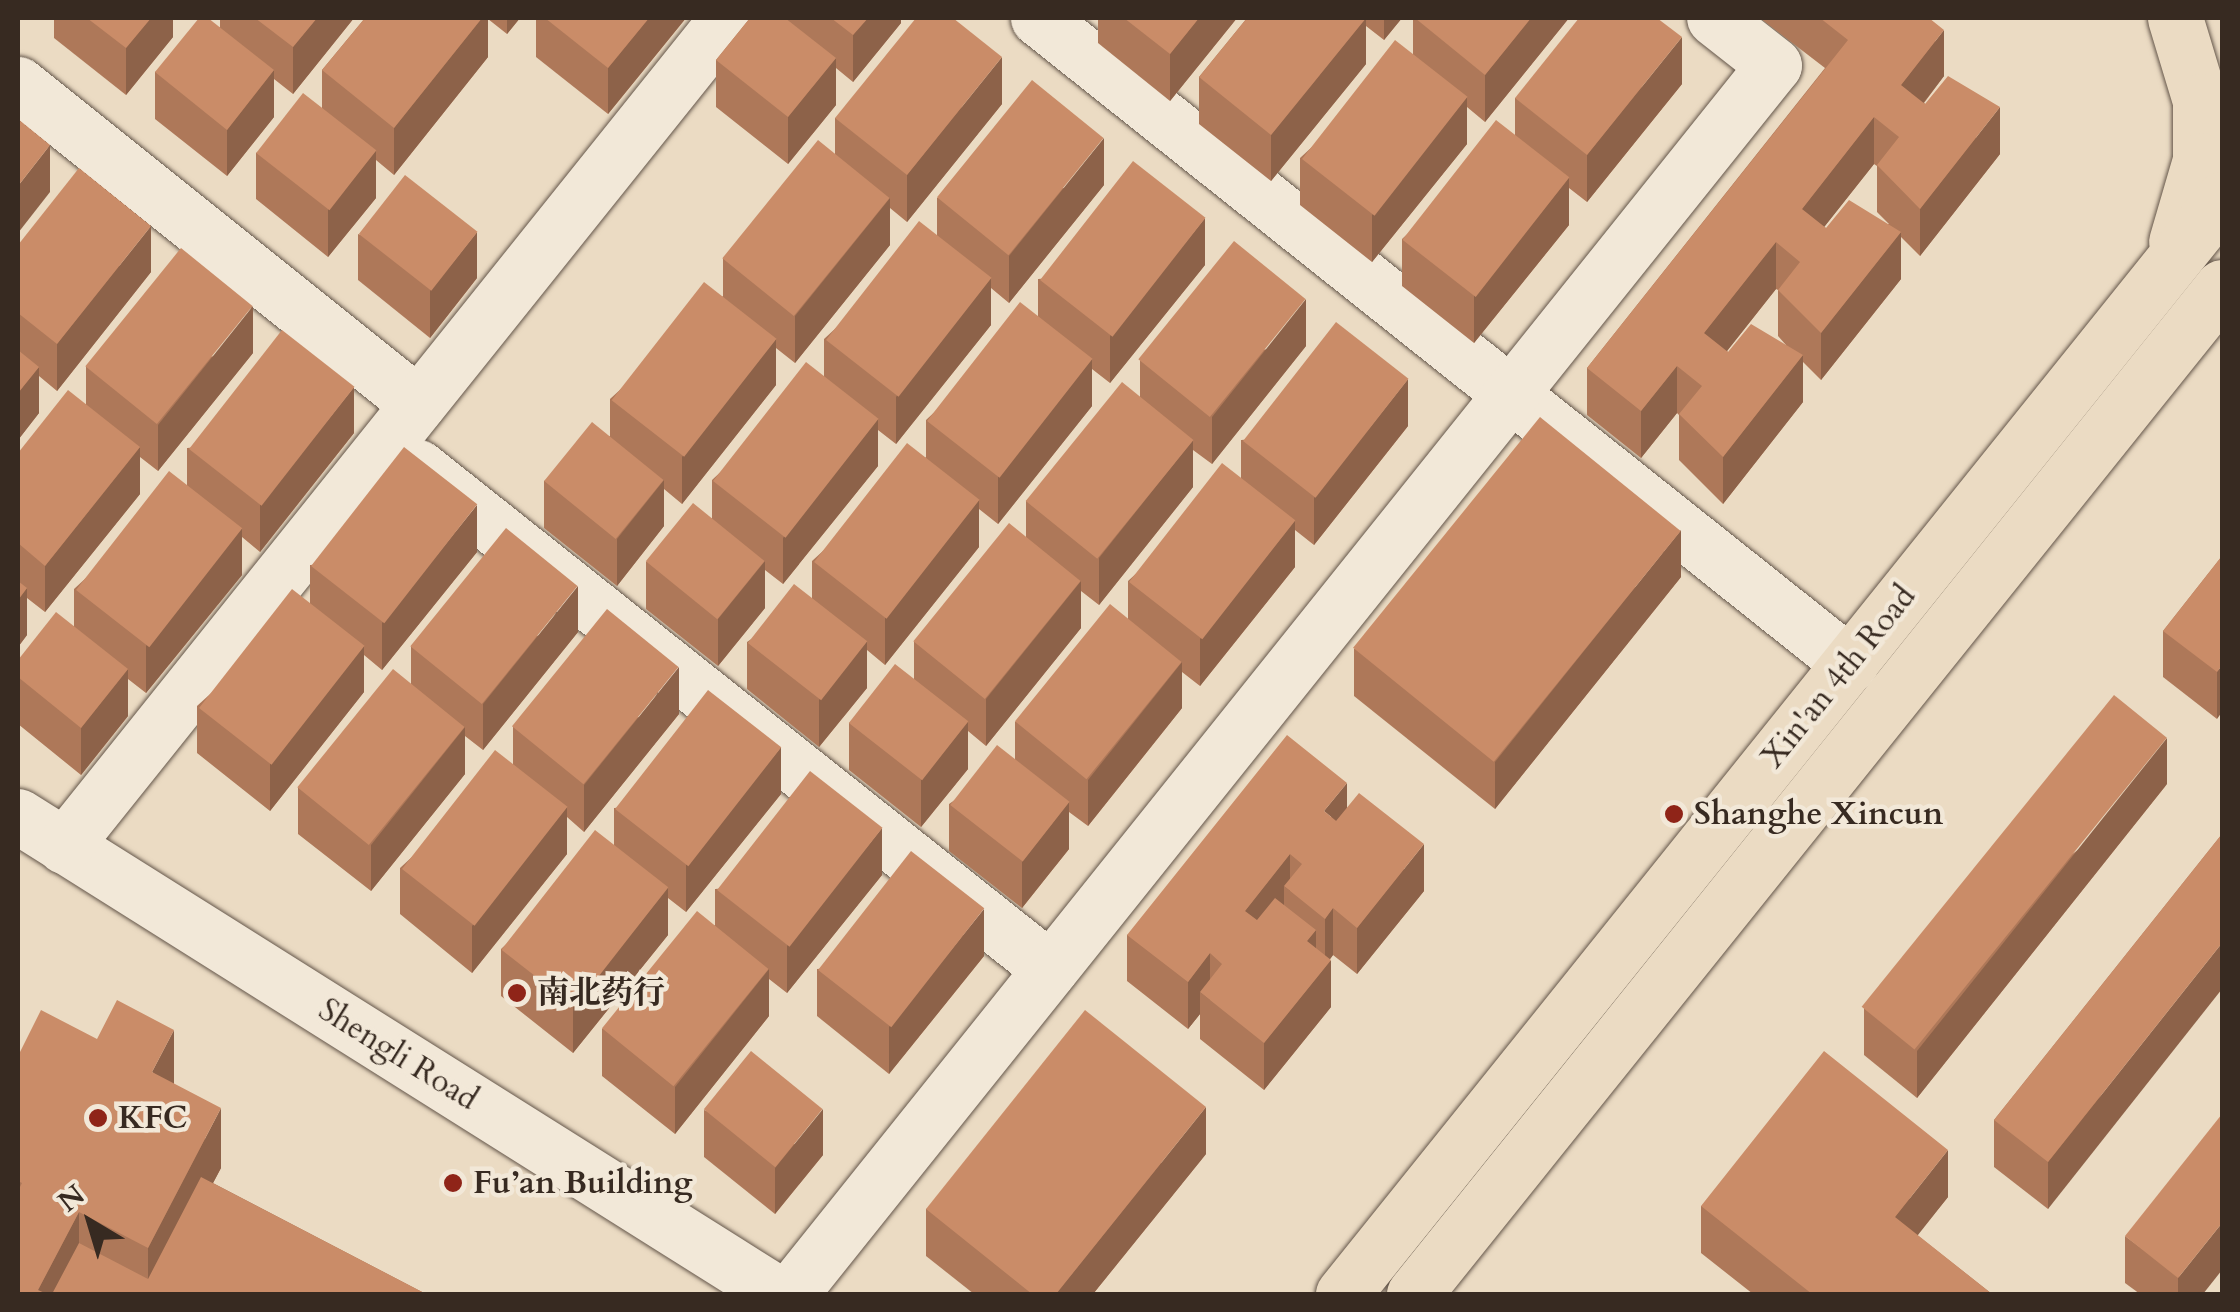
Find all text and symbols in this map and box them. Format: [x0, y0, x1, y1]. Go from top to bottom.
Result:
street label: Xin'an 4th Road [1754, 578, 1924, 776]
place label: Shanghe Xincun [1694, 795, 1943, 833]
marker: Shanghe Xincun [1663, 803, 1685, 825]
place label: 南北药行 [537, 974, 665, 1012]
marker: 南北药行 [506, 982, 528, 1004]
street label: Shengli Road [311, 991, 485, 1119]
place label: KFC [118, 1099, 188, 1137]
marker: KFC [87, 1107, 109, 1129]
place label: Fu’an Building [473, 1164, 693, 1202]
north arrow [40, 1172, 140, 1272]
marker: Fu’an Building [442, 1172, 464, 1194]
text: N [50, 1176, 93, 1221]

